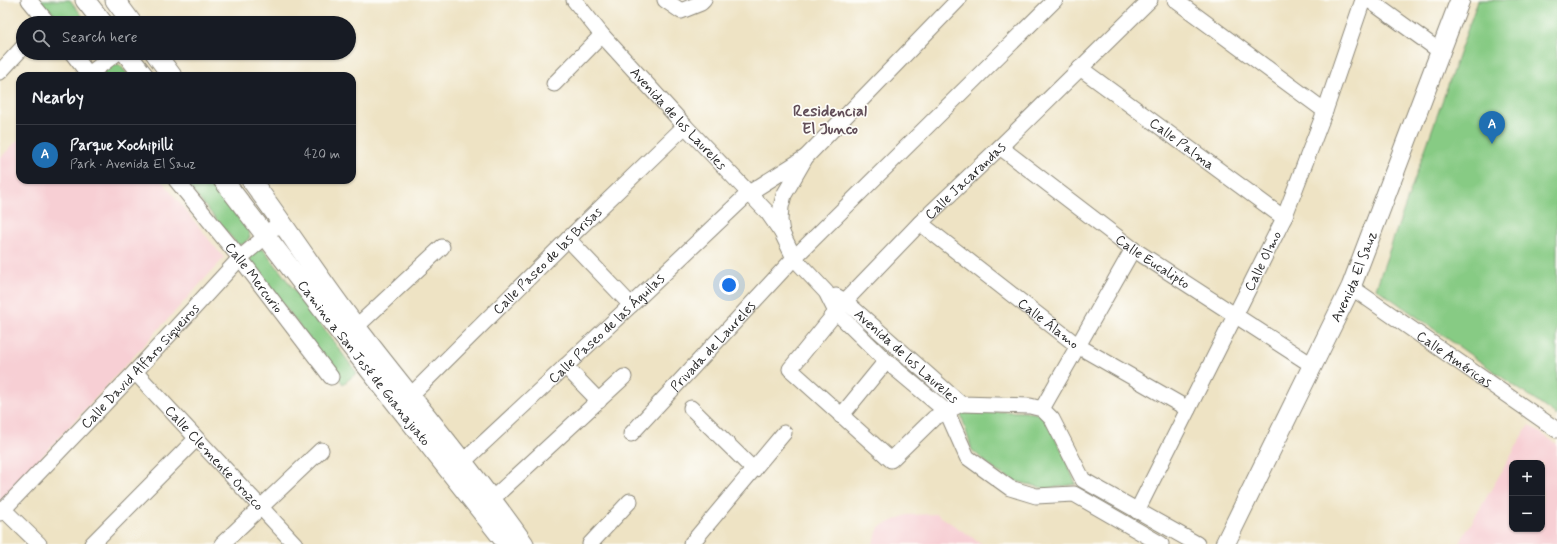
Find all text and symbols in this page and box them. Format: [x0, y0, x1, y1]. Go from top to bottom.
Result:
search box [16, 16, 356, 60]
icon: search [30, 27, 52, 49]
text: Search here [62, 28, 138, 48]
street label: Avenida de los Laureles [626, 64, 730, 174]
text: Nearby [32, 87, 84, 109]
district label: Residencial El Junco [793, 101, 867, 140]
pin: A [1479, 111, 1505, 144]
street label: Calle Palma [1146, 114, 1218, 174]
text: Parque Xochipilli [70, 136, 173, 156]
street label: Calle Jacarandas [921, 138, 1010, 224]
text: A [41, 146, 49, 163]
text: 420 m [304, 146, 340, 163]
text: Park · Avenida El Sauz [70, 156, 196, 173]
street label: Calle Paseo de las Brisas [489, 203, 606, 319]
street label: Calle Olmo [1241, 228, 1286, 294]
street label: Avenida El Sauz [1327, 229, 1381, 325]
street label: Calle Eucalipto [1111, 231, 1193, 293]
street label: Calle Mercurio [221, 239, 287, 317]
street label: Calle Paseo de las Águilas [545, 270, 669, 388]
your location [719, 275, 739, 295]
street label: Camino a San José de Guanajuato [293, 277, 434, 450]
street label: Calle Álamo [1014, 294, 1083, 354]
street label: Privada de Laureles [667, 297, 760, 396]
street label: Calle David Alfaro Siqueiros [77, 300, 204, 433]
street label: Avenida de los Laureles [850, 305, 962, 408]
street label: Calle Américas [1413, 327, 1496, 392]
street label: Calle Clemente Orozco [161, 402, 267, 515]
map controls [1509, 460, 1545, 532]
button: + [1509, 460, 1545, 496]
button: − [1509, 496, 1545, 532]

